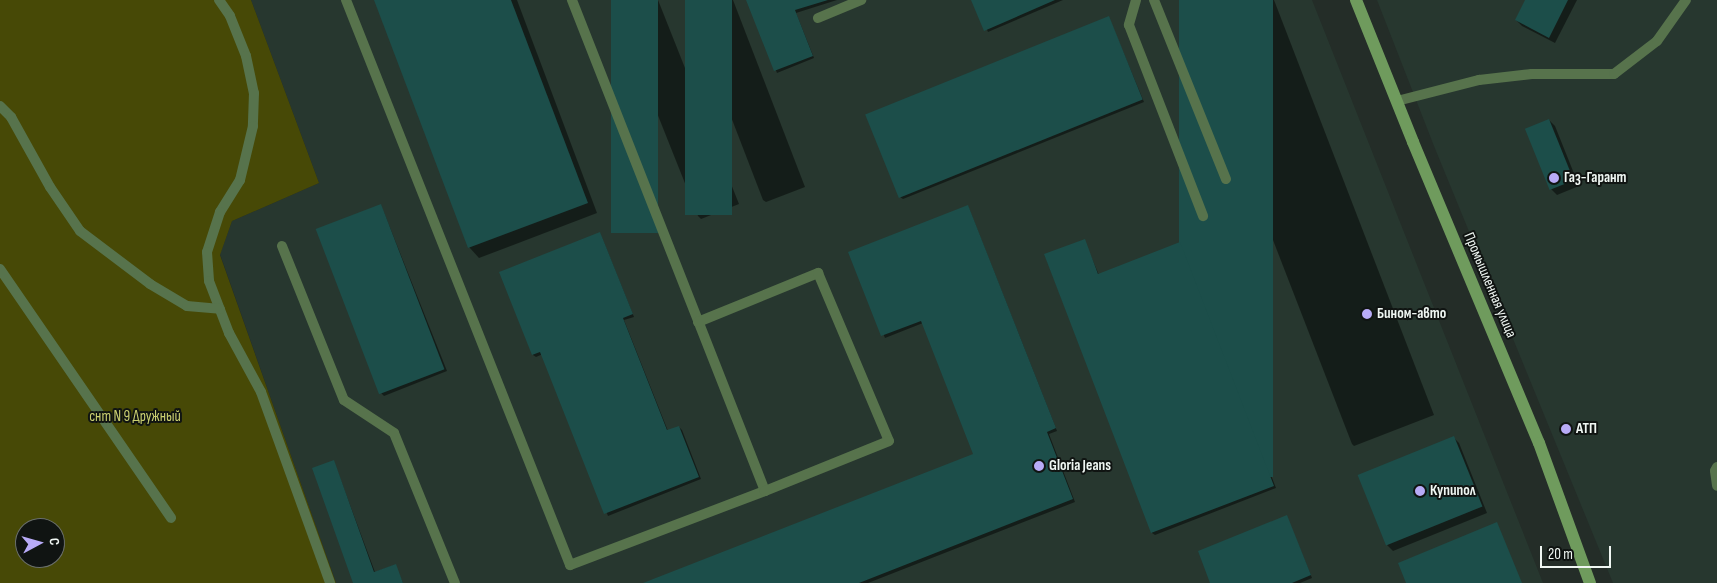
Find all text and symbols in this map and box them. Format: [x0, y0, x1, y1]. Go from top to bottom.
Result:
place label: Газ-Гарант [1564, 169, 1627, 187]
marker: Газ-Гарант [1548, 172, 1560, 184]
street label: Промышленная улица [1460, 230, 1520, 340]
place label: Бином-авто [1377, 305, 1446, 323]
marker: Бином-авто [1361, 308, 1373, 320]
park label: снт N 9 Дружный [89, 408, 181, 426]
place label: АТП [1576, 420, 1597, 438]
marker: АТП [1560, 423, 1572, 435]
place label: Gloria Jeans [1049, 457, 1111, 475]
marker: Gloria Jeans [1033, 460, 1045, 472]
place label: Купипол [1430, 482, 1476, 500]
marker: Купипол [1414, 485, 1426, 497]
north arrow [15, 518, 65, 568]
scale bar [1542, 536, 1613, 568]
text: С [46, 537, 63, 546]
text: 20 m [1548, 545, 1573, 564]

